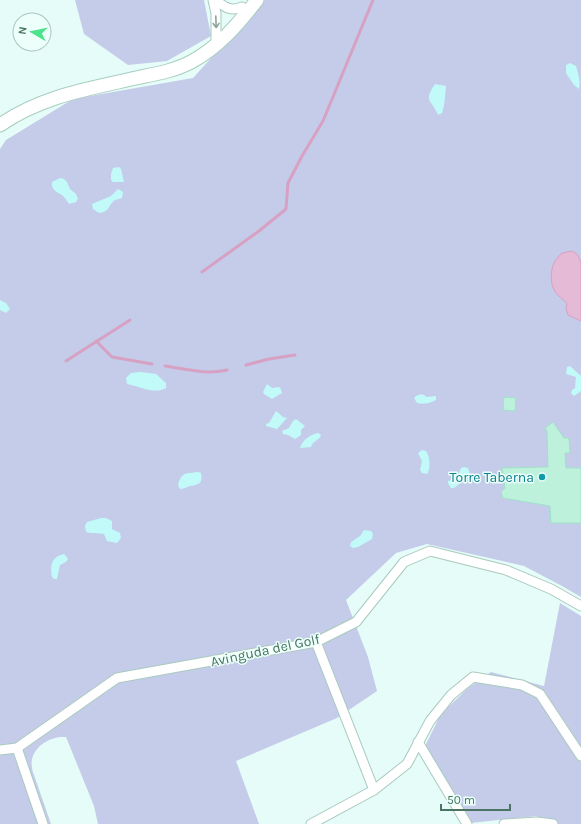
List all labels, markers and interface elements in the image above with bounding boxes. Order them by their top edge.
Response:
north arrow [12,12,52,52]
one-way arrow [213,15,220,28]
text: N [16,26,30,35]
place label: Torre Taberna [450,469,534,486]
marker: Torre Taberna [537,472,547,482]
street label: Avinguda del Golf [209,631,321,670]
scale bar [441,786,510,812]
text: 50 m [447,793,475,807]

